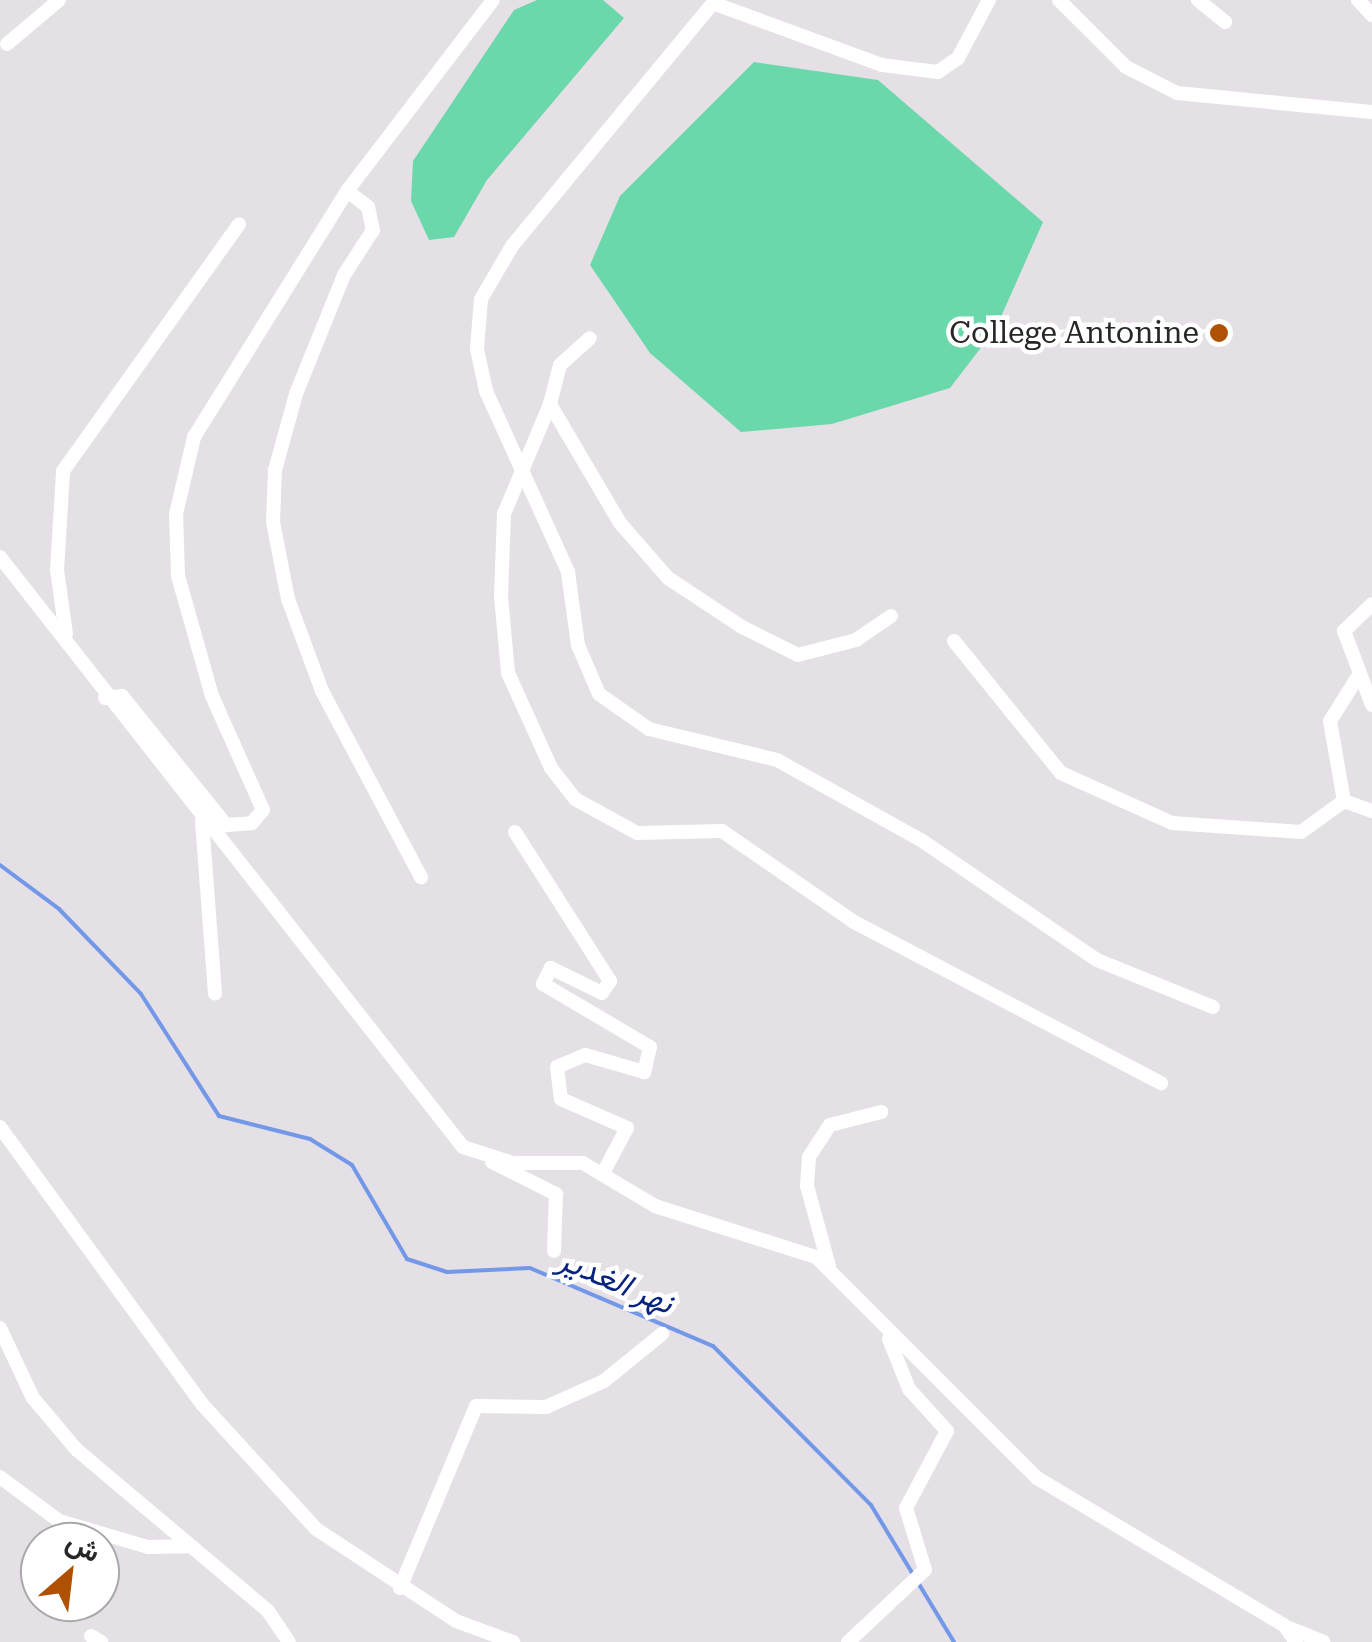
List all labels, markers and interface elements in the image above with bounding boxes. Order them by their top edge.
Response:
place label: College Antonine [949,315,1199,351]
marker: College Antonine [1208,322,1230,344]
water label: نهر الغدير [553,1240,679,1322]
north arrow [20,1522,120,1622]
text: ش [61,1524,106,1569]

